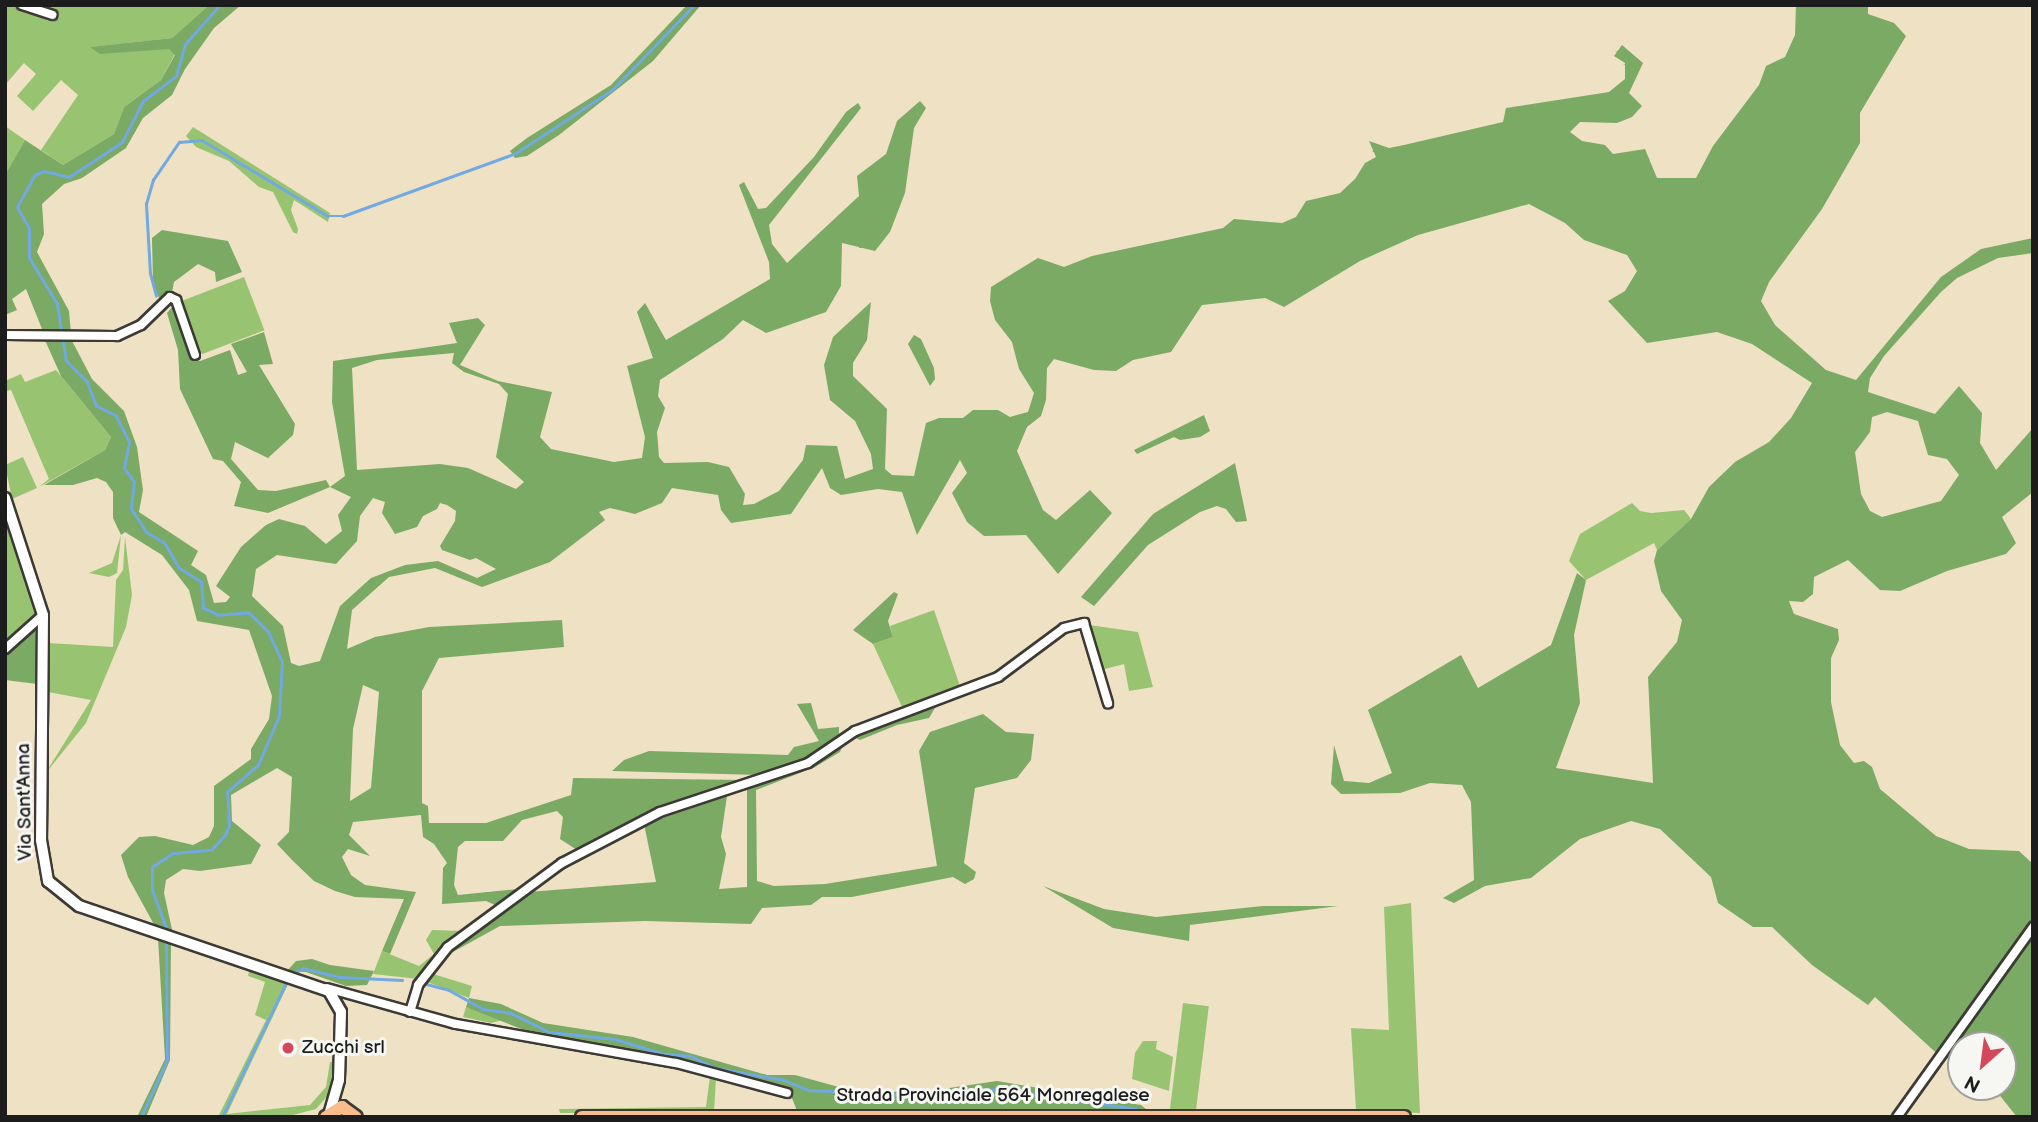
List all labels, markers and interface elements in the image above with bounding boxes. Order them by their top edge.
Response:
street label: Via Sant'Anna [13,743,37,861]
north arrow [1947,1031,2017,1101]
place label: Zucchi srl [302,1037,385,1059]
marker: Zucchi srl [280,1040,296,1056]
text: N [1961,1070,1985,1097]
street label: Strada Provinciale 564 Monregalese [836,1085,1150,1107]

